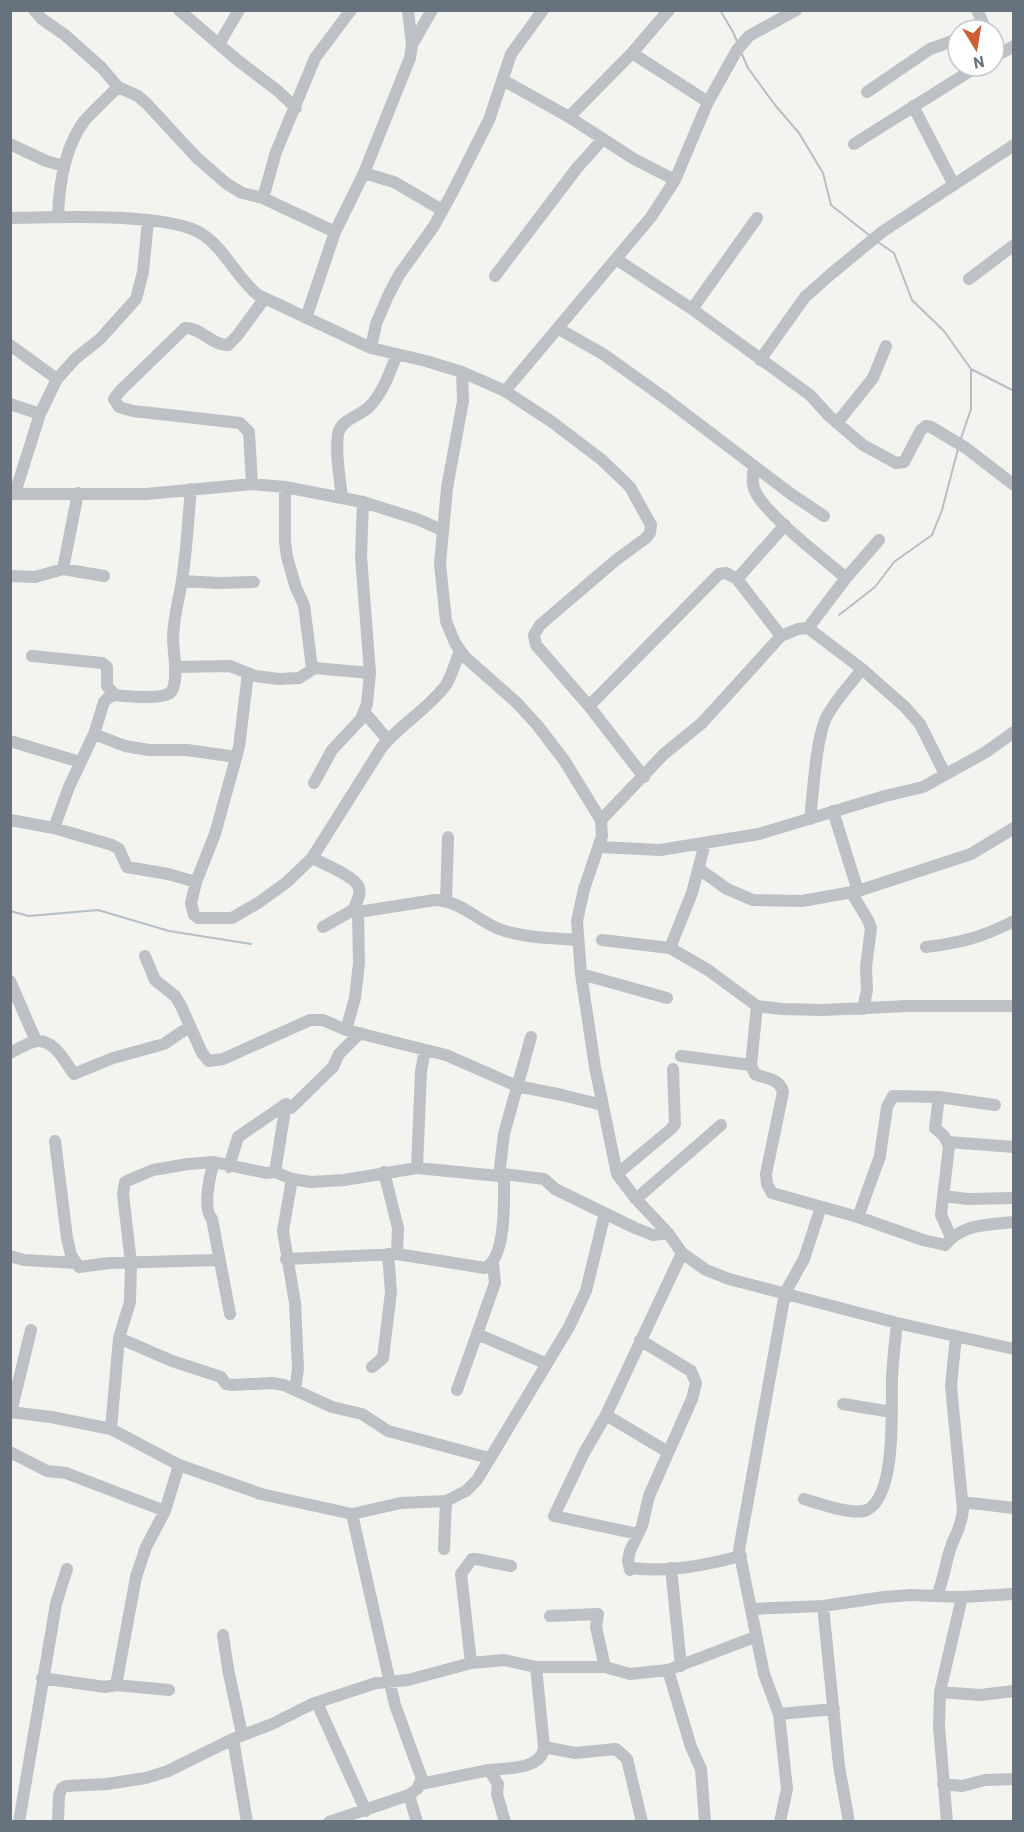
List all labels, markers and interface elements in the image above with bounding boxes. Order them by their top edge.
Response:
north arrow [946,18,1006,78]
text: N [972,53,986,74]

